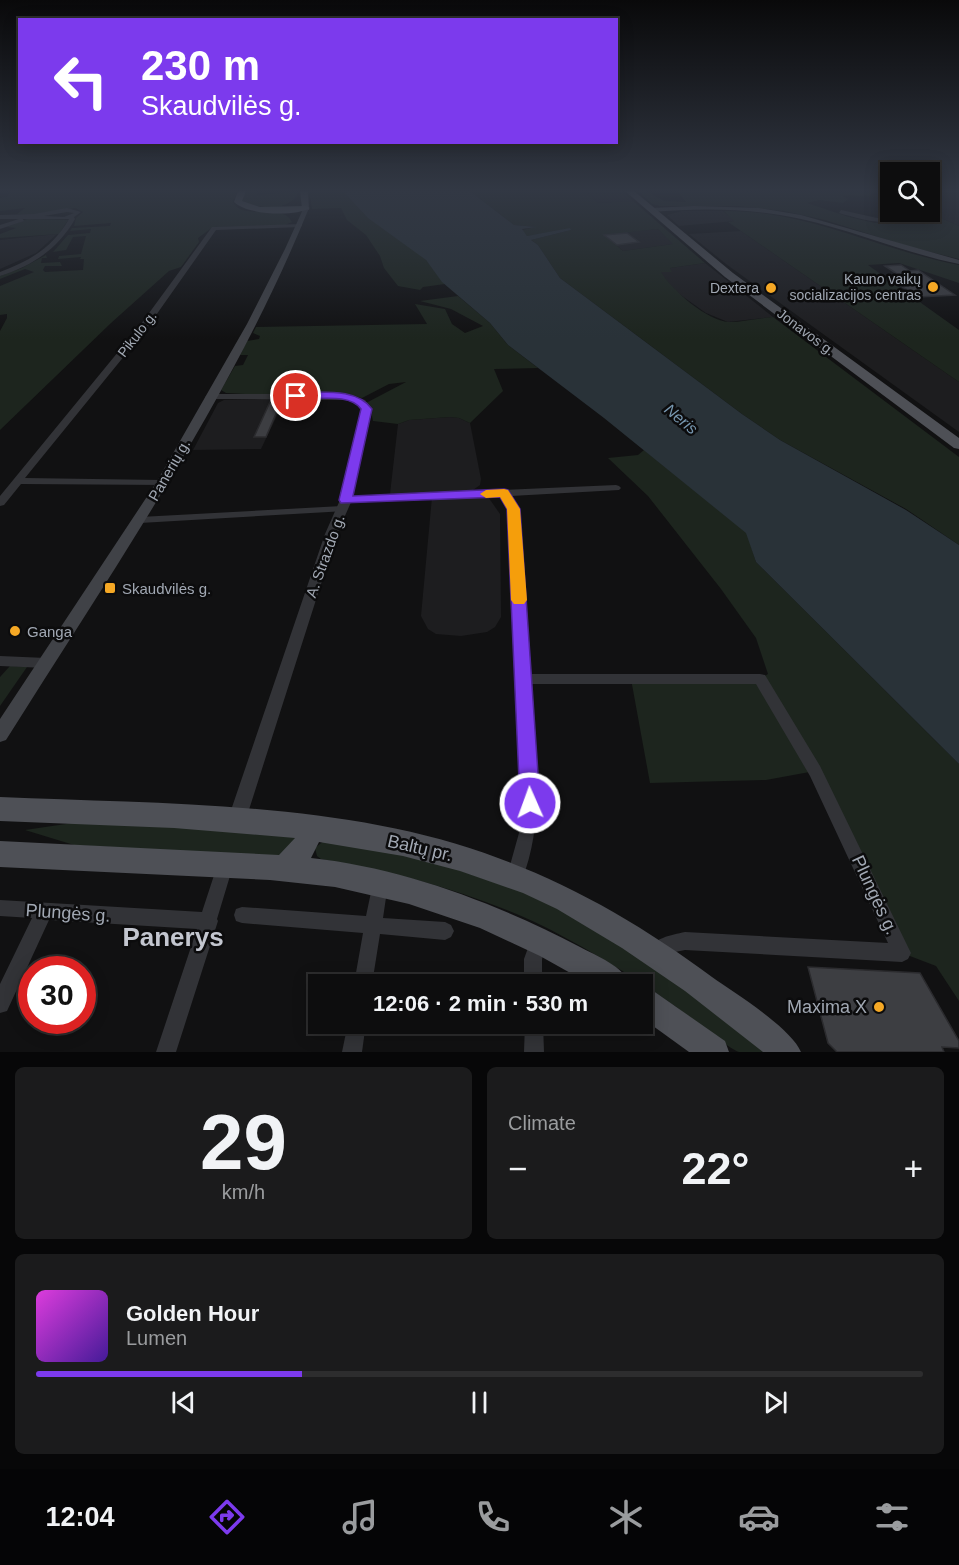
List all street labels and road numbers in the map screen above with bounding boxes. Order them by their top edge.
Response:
street label: Jonavos g. [774,305,838,359]
street label: Pikulo g. [114,308,160,360]
street label: Panerių g. [145,436,193,504]
street label: A. Strazdo g. [302,512,348,600]
street label: Baltų pr. [386,831,454,865]
street label: Plungės g. [848,852,902,938]
street label: Plungės g. [25,900,111,926]

